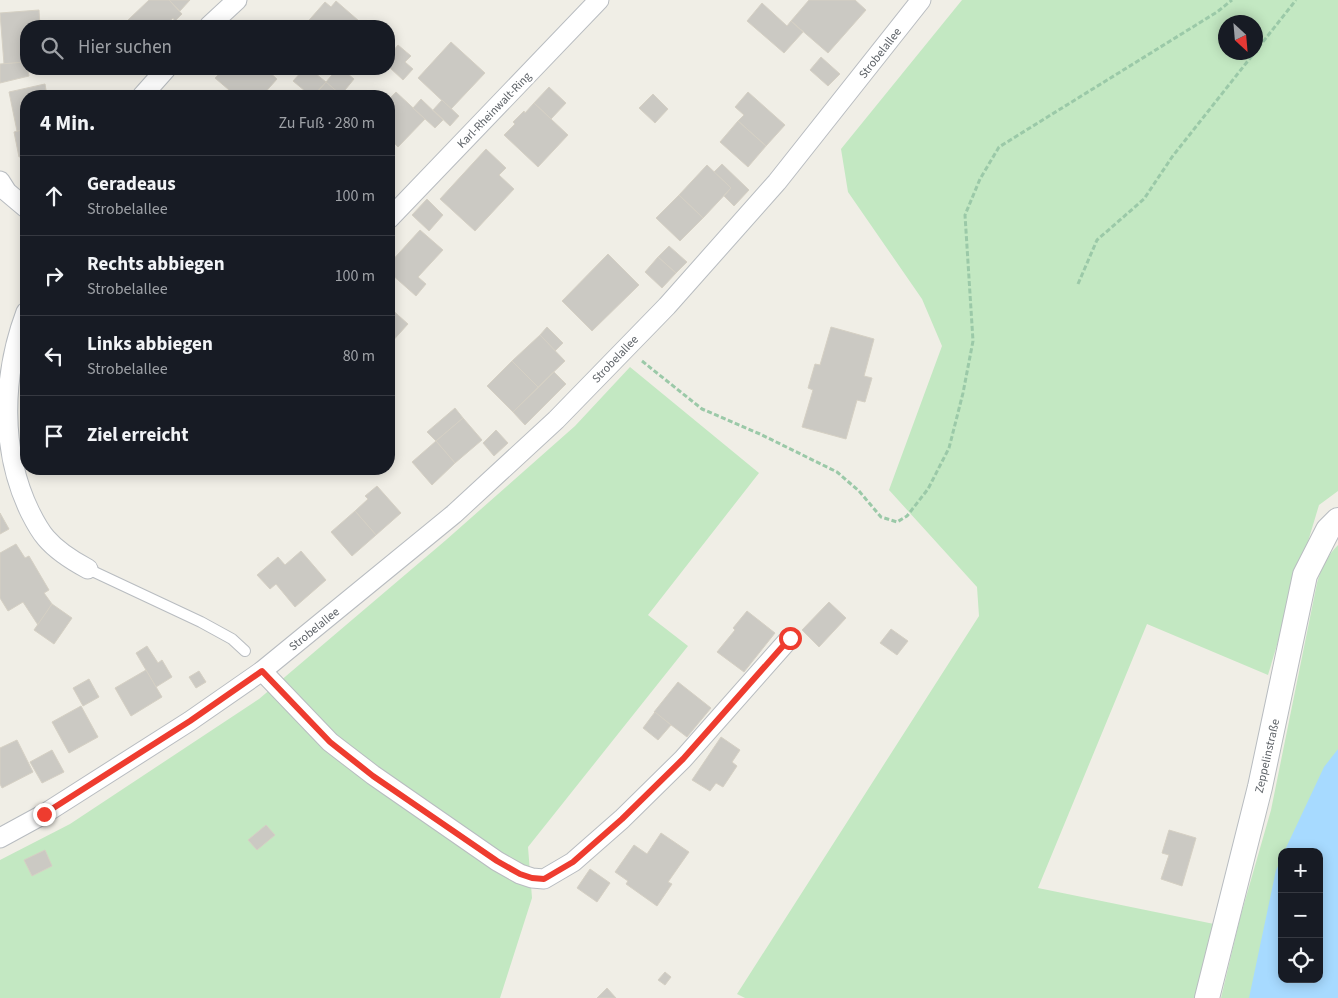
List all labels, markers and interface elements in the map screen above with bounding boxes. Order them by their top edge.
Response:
north arrow [1218,15,1263,60]
search box [20,20,395,75]
street label: Strobelallee [855,24,906,82]
icon: search [38,34,66,62]
text: Hier suchen [78,34,172,61]
street label: Karl-Rheinwalt-Ring [453,68,535,152]
text: 4 Min. [40,108,95,138]
text: Zu Fuß · 280 m [279,112,375,134]
text: Geradeaus [87,171,176,198]
icon: ahead [40,182,68,210]
text: 100 m [335,185,375,207]
text: Strobelallee [87,198,168,220]
text: Rechts abbiegen [87,251,225,278]
icon: right [40,262,68,290]
text: 100 m [335,265,375,287]
text: Strobelallee [87,278,168,300]
text: Links abbiegen [87,331,213,358]
street label: Strobelallee [588,332,643,387]
icon: left [40,342,68,370]
text: 80 m [343,345,375,367]
text: Strobelallee [87,358,168,380]
icon: arrive [40,422,68,450]
text: Ziel erreicht [87,422,188,449]
street label: Strobelallee [285,604,343,655]
route start [779,627,802,650]
street label: Zeppelinstraße [1251,717,1284,795]
route end [33,803,56,826]
map controls [1278,848,1323,983]
button: + [1278,848,1323,893]
button: − [1278,893,1323,938]
button: locate [1278,938,1323,983]

